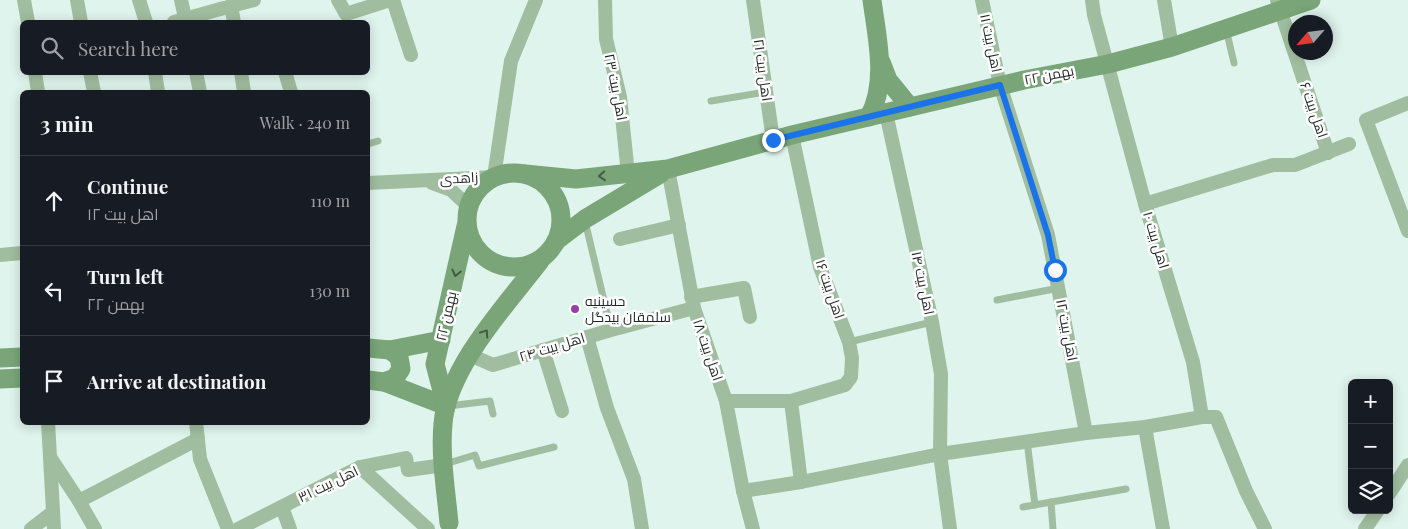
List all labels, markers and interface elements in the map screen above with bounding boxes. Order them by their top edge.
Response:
street label: اهل بیت ۱۱ [976,12,1007,74]
north arrow [1288,15,1333,60]
search box [20,20,370,75]
icon: search [38,34,66,62]
text: Search here [78,35,178,61]
street label: اهل بیت ۲۱ [750,38,777,102]
street label: اهل بیت ۲۳ [601,52,632,122]
street label: ۲۲ بهمن [1022,60,1075,89]
street label: اهل بیت ۶ [1296,79,1333,140]
text: 3 min [40,109,94,137]
text: Walk · 240 m [260,112,350,133]
route end [762,129,785,152]
street label: زاهدی [439,167,479,188]
one-way arrow [597,170,605,181]
text: Continue [87,173,168,199]
icon: ahead [40,187,68,215]
text: 110 m [310,190,350,211]
text: اهل بیت ۱۲ [87,203,159,224]
street label: اهل بیت ۱۰ [1139,209,1174,271]
street label: اهل بیت ۱۴ [907,249,939,316]
street label: اهل بیت ۱۶ [811,256,850,321]
route start [1044,259,1067,282]
text: Turn left [87,263,164,289]
one-way arrow [451,269,462,278]
icon: left [40,277,68,305]
text: 130 m [309,280,350,301]
street label: ۲۲ بهمن [431,289,460,343]
place label: حسینیه سلمقان بیدگل [585,291,671,326]
text: ۲۲ بهمن [87,293,145,314]
street label: اهل بیت ۱۲ [1052,297,1083,362]
marker: حسینیه سلمقان بیدگل [569,303,581,315]
street label: اهل بیت ۱۸ [689,316,728,383]
street label: اهل بیت ۲۴ [517,328,587,365]
one-way arrow [479,329,488,339]
icon: arrive [40,367,68,395]
text: Arrive at destination [87,368,267,394]
map controls [1348,379,1393,514]
button: + [1348,379,1393,424]
button: − [1348,424,1393,469]
street label: اهل بیت ۳۱ [295,461,361,506]
button: layers [1348,469,1393,514]

